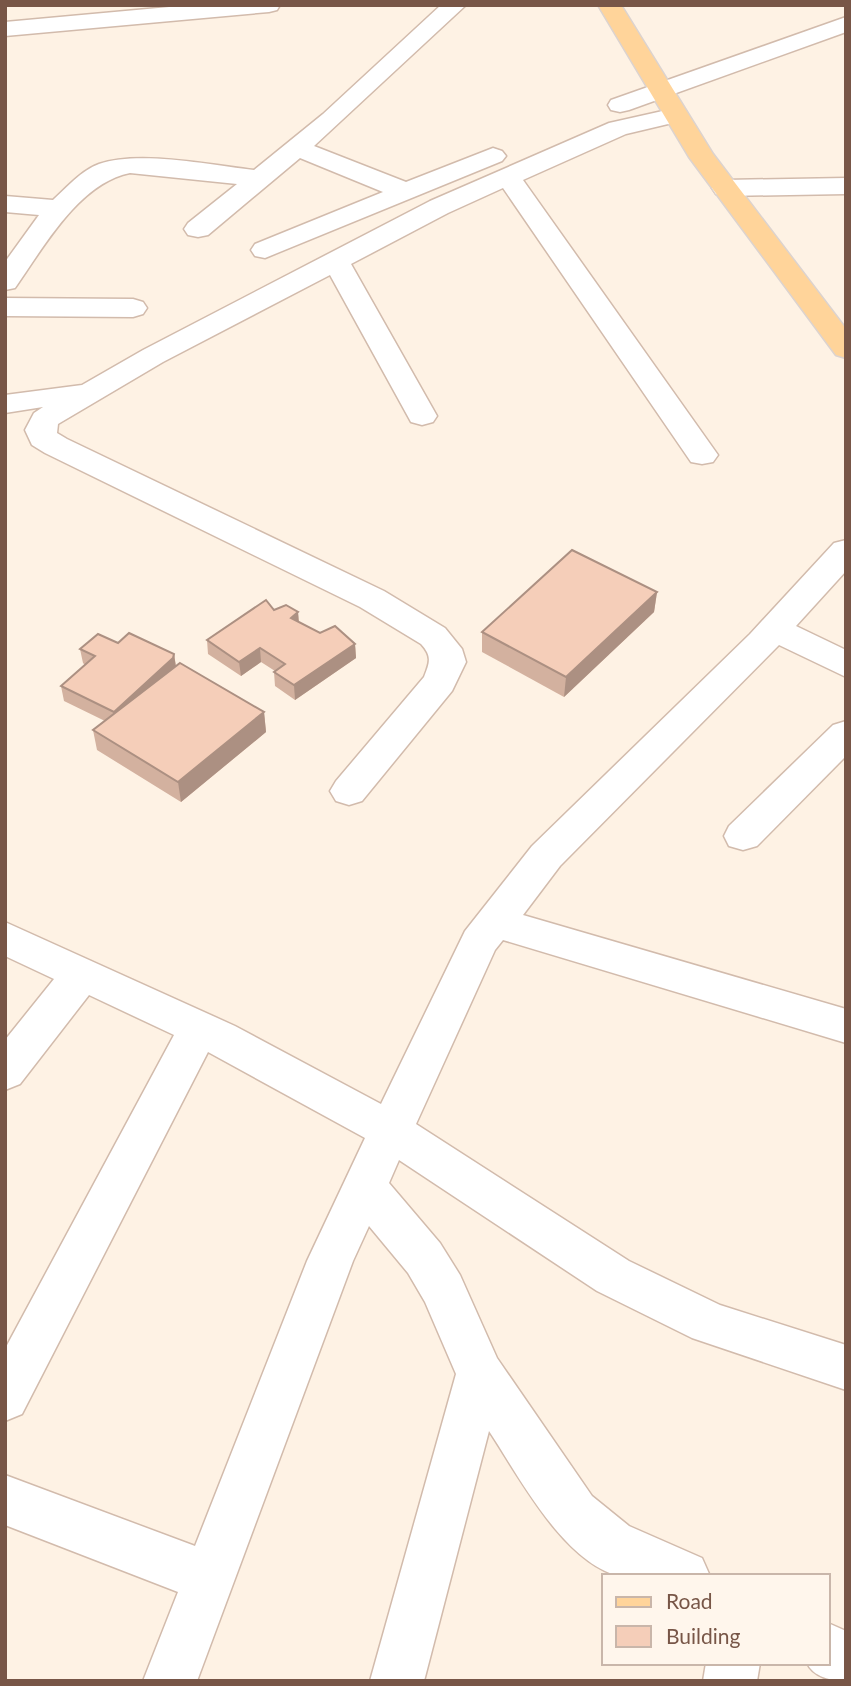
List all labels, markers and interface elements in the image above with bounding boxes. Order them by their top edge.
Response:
legend [602,1574,830,1665]
text: Road [666,1588,713,1613]
text: Building [666,1623,741,1648]

